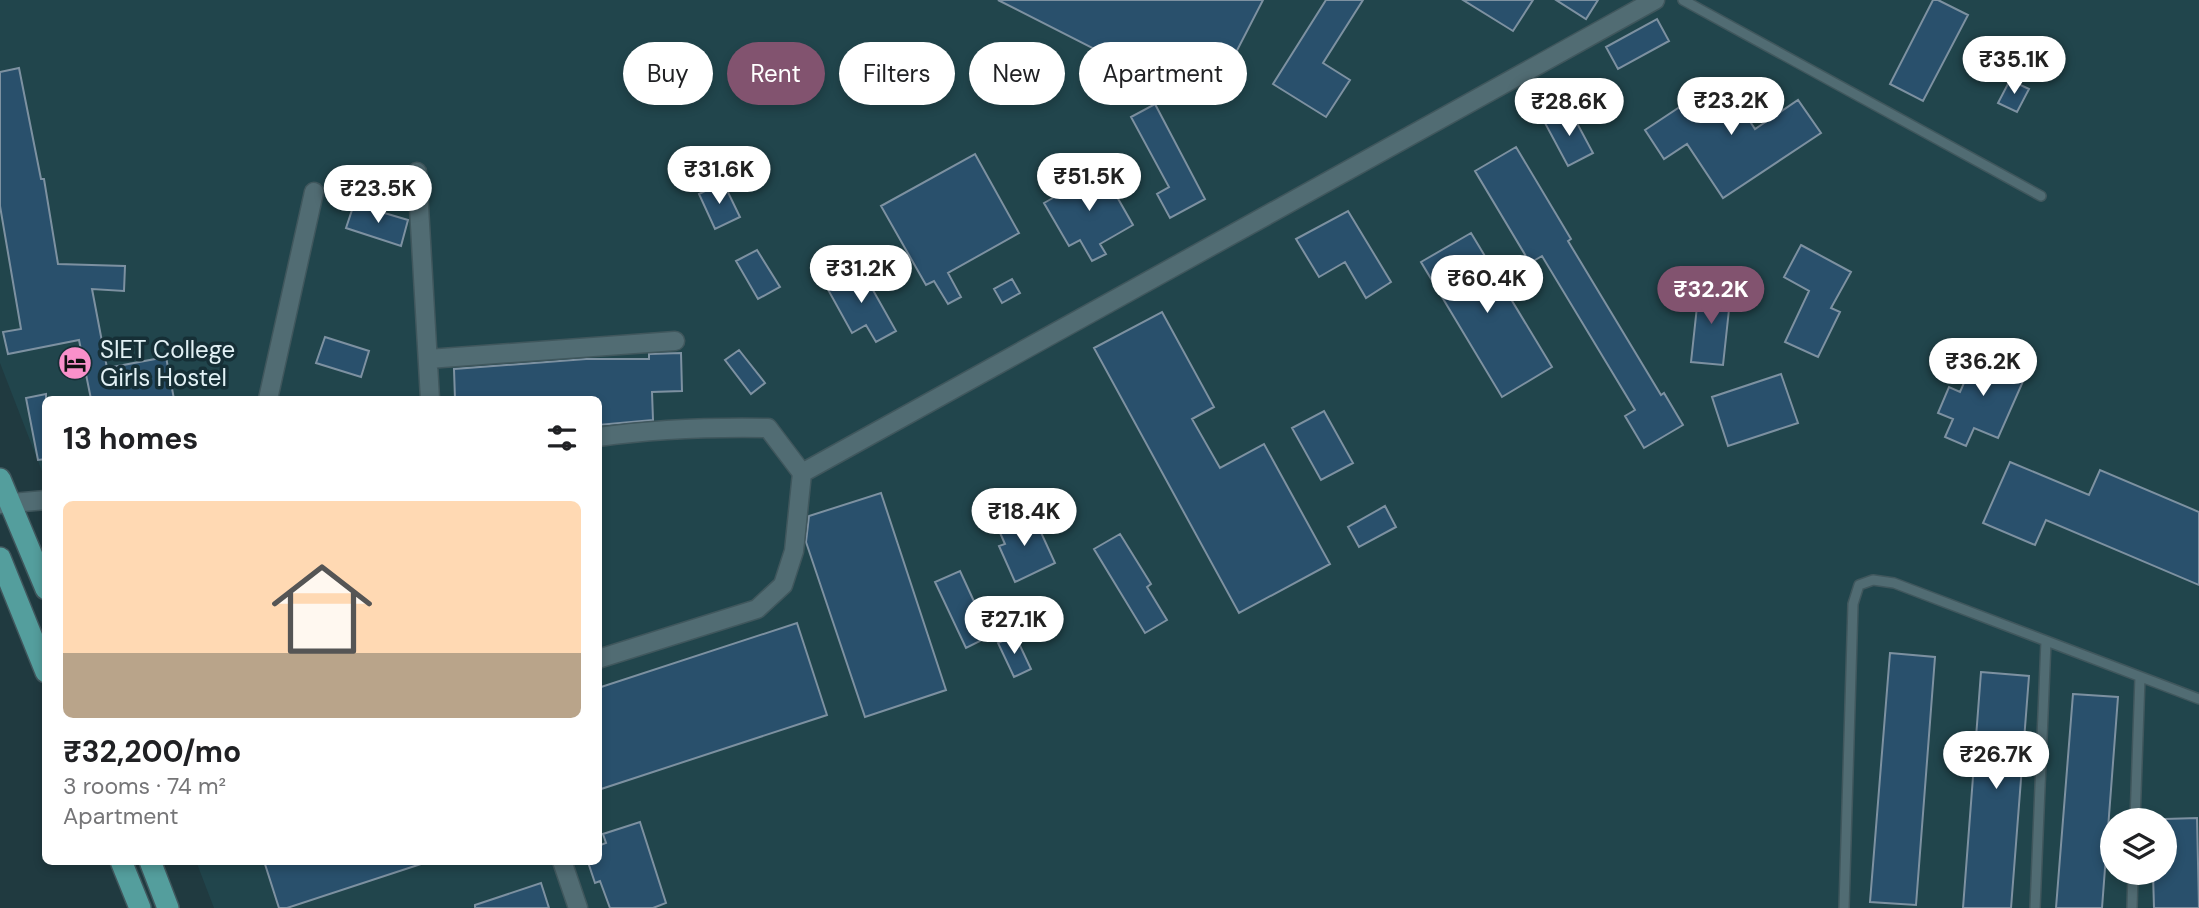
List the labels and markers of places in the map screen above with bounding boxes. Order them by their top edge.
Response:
pin: ₹35.1K [1957,36,2071,96]
pin: ₹28.6K [1512,78,1626,138]
pin: ₹23.2K [1674,78,1788,137]
pin: ₹31.6K [662,146,776,206]
pin: ₹51.5K [1032,154,1146,213]
pin: ₹23.5K [321,166,435,225]
pin: ₹31.2K [804,246,918,305]
pin: ₹60.4K [1430,256,1544,315]
pin: ₹32.2K [1654,266,1768,326]
place label: SIET College Girls Hostel [100,334,235,393]
pin: ₹36.2K [1926,338,2040,398]
hotel icon: SIET College Girls Hostel [56,344,94,382]
pin: ₹18.4K [967,489,1081,548]
pin: ₹27.1K [957,596,1071,656]
pin: ₹26.7K [1939,732,2053,791]

